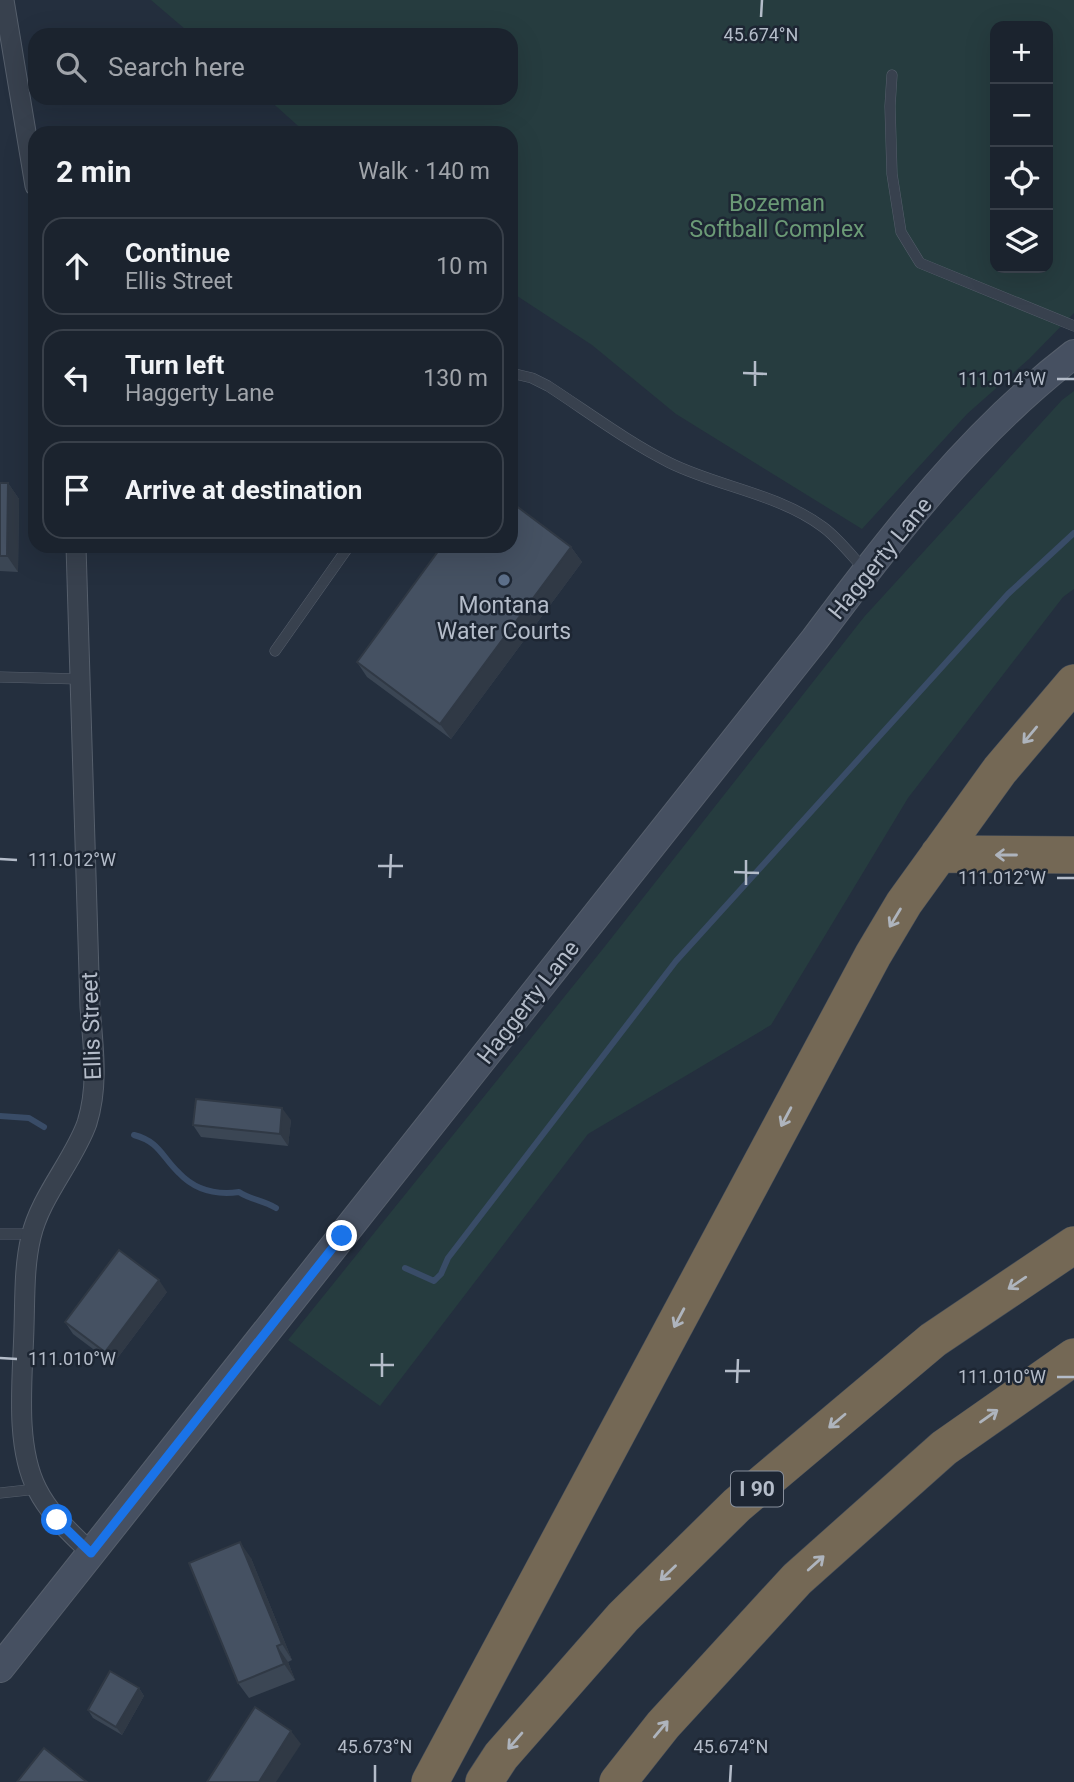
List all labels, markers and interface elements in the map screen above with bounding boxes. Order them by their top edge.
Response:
map controls [990,21,1053,273]
button: + [990,21,1053,84]
text: 45.674°N [724,24,798,45]
search box [28,28,518,105]
icon: search [52,48,90,86]
text: Search here [108,52,245,82]
button: − [990,84,1053,147]
button: locate [990,147,1053,210]
text: 2 min [56,154,131,189]
text: Walk · 140 m [358,158,490,185]
park label: Bozeman Softball Complex [690,190,864,243]
button: layers [990,210,1053,273]
text: Continue [125,238,230,268]
icon: ahead [58,247,96,285]
text: 10 m [436,253,488,280]
text: Ellis Street [125,268,233,295]
text: Turn left [125,350,224,380]
icon: left [58,359,96,397]
text: 130 m [423,365,488,392]
text: 111.014°W [958,368,1046,389]
text: Haggerty Lane [125,380,274,407]
icon: arrive [58,471,96,509]
text: Arrive at destination [125,475,362,505]
street label: Haggerty Lane [823,492,938,625]
marker: Montana Water Courts [496,572,512,588]
place label: Montana Water Courts [437,592,571,645]
one-way arrow [1022,725,1038,743]
one-way arrow [995,848,1018,861]
text: 111.012°W [28,849,116,870]
text: 111.012°W [958,867,1046,888]
one-way arrow [888,907,902,927]
street label: Haggerty Lane [472,935,585,1069]
street label: Ellis Street [76,971,107,1080]
one-way arrow [779,1107,793,1127]
route end [326,1220,357,1251]
one-way arrow [1008,1276,1028,1290]
one-way arrow [671,1307,685,1328]
text: 111.010°W [28,1348,116,1369]
text: 111.010°W [958,1366,1046,1387]
one-way arrow [979,1409,998,1423]
one-way arrow [829,1413,847,1429]
road number: I 90 [731,1472,783,1506]
route start [41,1504,72,1535]
one-way arrow [807,1554,824,1571]
one-way arrow [660,1565,677,1582]
one-way arrow [653,1720,668,1738]
one-way arrow [507,1732,523,1750]
text: 45.673°N [338,1736,412,1757]
text: 45.674°N [694,1736,768,1757]

